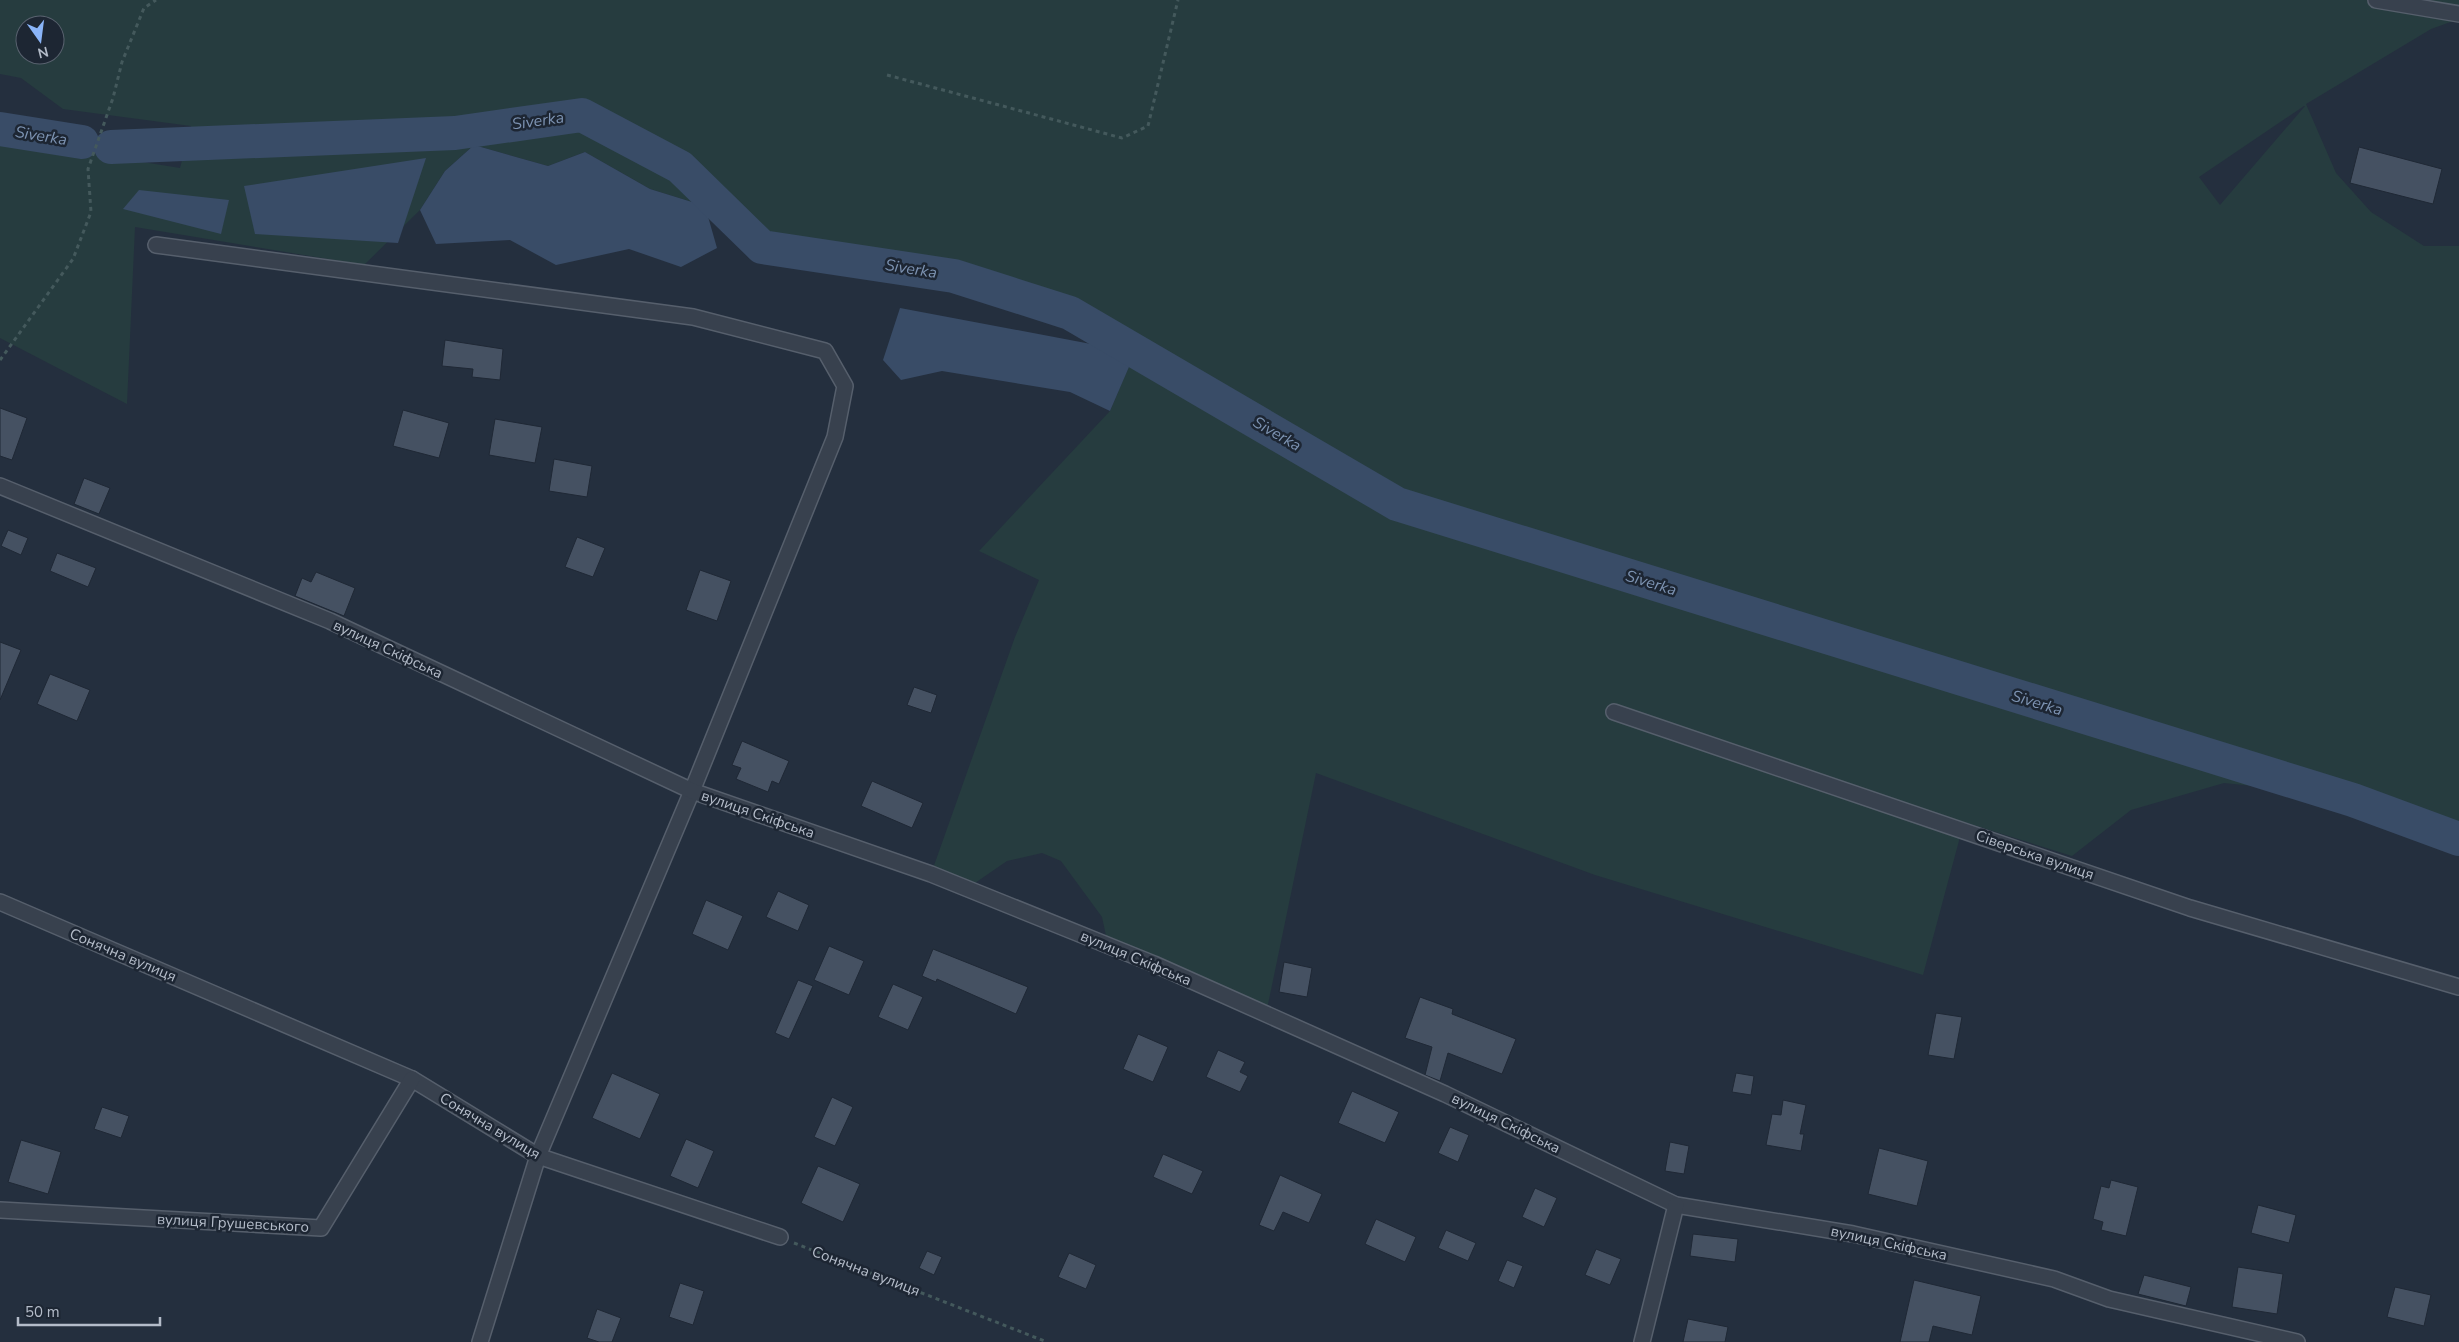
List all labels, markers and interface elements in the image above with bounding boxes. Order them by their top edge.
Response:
north arrow [15,15,65,65]
text: N [36,42,50,63]
water label: Siverka [511,106,565,136]
water label: Siverka [13,121,69,151]
water label: Siverka [883,254,939,284]
water label: Siverka [1249,411,1305,457]
water label: Siverka [1623,565,1679,601]
street label: вулиця Скіфська [330,615,446,683]
water label: Siverka [2009,685,2065,721]
street label: вулиця Скіфська [699,785,817,843]
street label: Сіверська вулиця [1973,825,2097,885]
street label: Сонячна вулиця [66,923,180,987]
street label: вулиця Скіфська [1078,926,1194,990]
street label: Сонячна вулиця [436,1088,544,1164]
street label: вулиця Скіфська [1448,1088,1564,1158]
street label: вулиця Грушевського [156,1209,310,1237]
street label: вулиця Скіфська [1829,1221,1949,1265]
street label: Сонячна вулиця [809,1241,923,1301]
scale bar [18,1294,160,1326]
text: 50 m [25,1302,60,1322]

